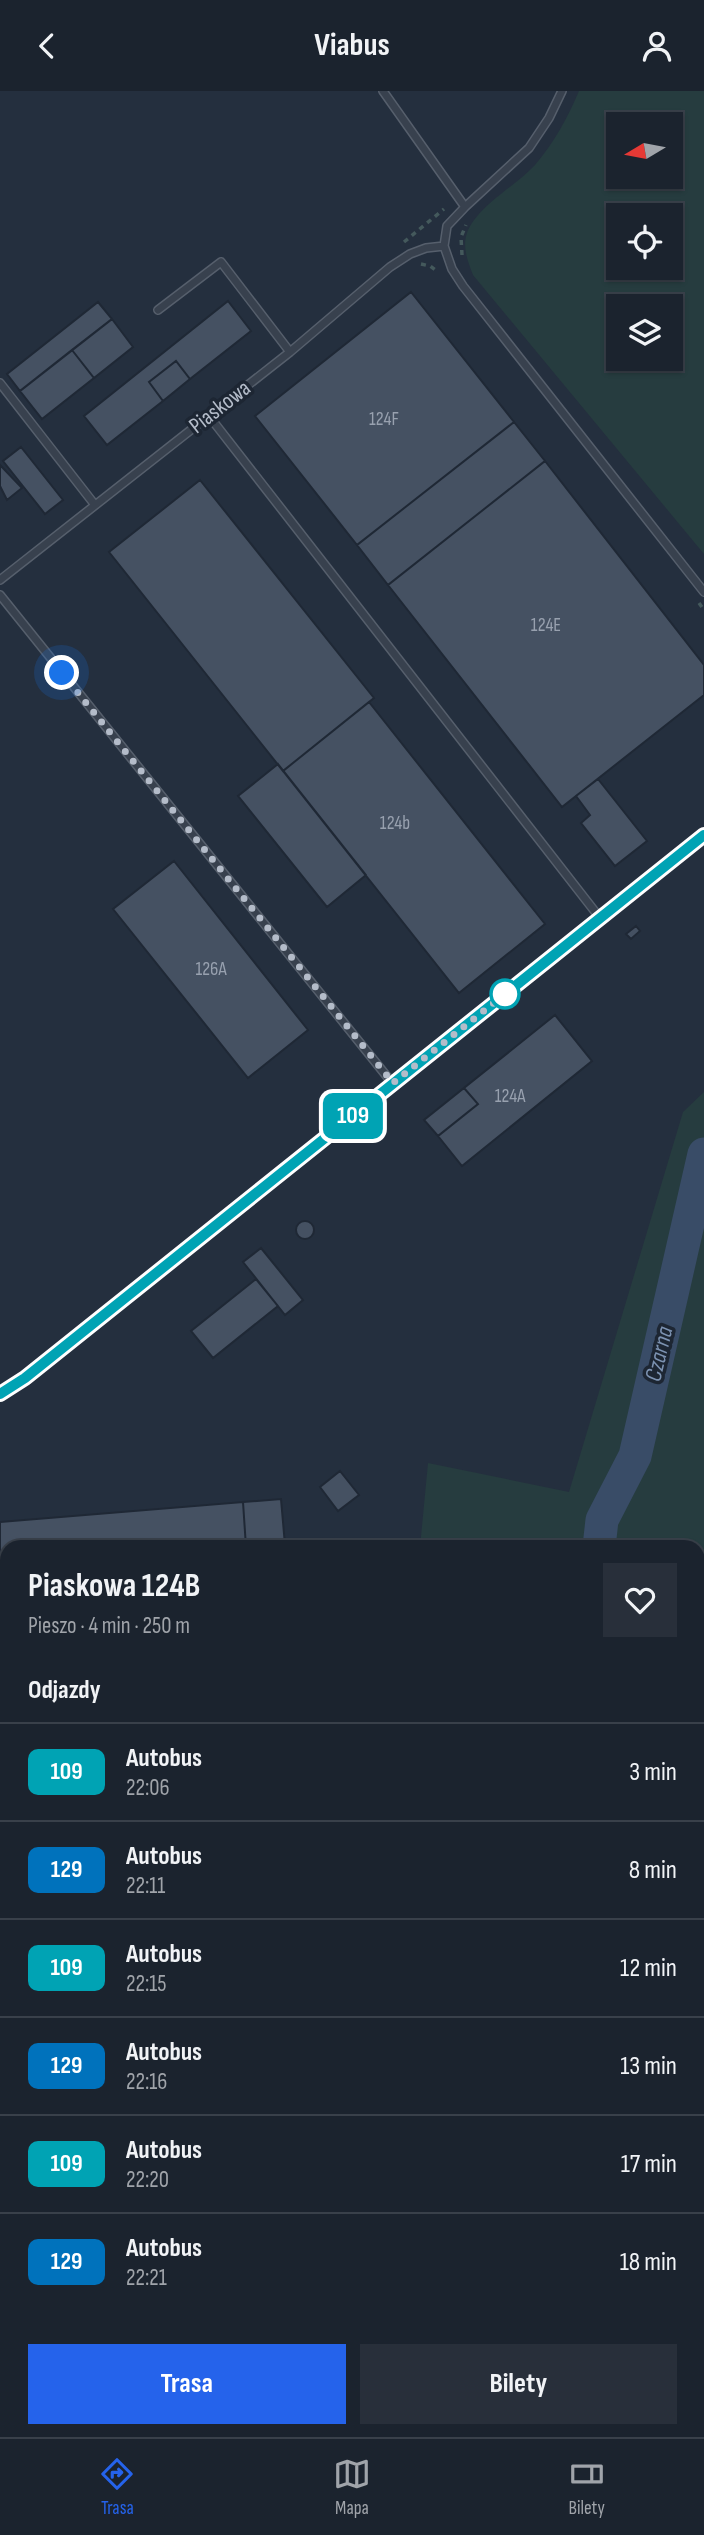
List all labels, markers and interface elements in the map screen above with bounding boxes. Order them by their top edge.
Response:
text: Viabus [314,26,390,65]
icon: back [28,27,66,65]
icon: person [638,27,676,65]
north arrow [606,112,682,189]
map controls [606,112,683,371]
button: locate [606,203,683,280]
button: layers [606,294,683,371]
street label: Piaskowa [184,374,256,440]
house number: 124F [369,408,399,431]
house number: 124E [531,614,561,637]
your location [44,655,79,690]
house number: 124b [380,812,410,835]
house number: 126A [195,958,227,981]
unlabelled marker [490,979,520,1009]
house number: 124A [495,1085,526,1108]
line badge: 109 [313,1093,393,1139]
text: 109 [337,1101,369,1130]
water label: Czarna [639,1323,679,1384]
button: heart [603,1563,677,1637]
text: Piaskowa 124B [28,1566,200,1606]
text: Pieszo · 4 min · 250 m [28,1612,190,1640]
text: Odjazdy [28,1675,100,1706]
text: Autobus [126,1743,202,1774]
text: 109 [50,1757,83,1786]
text: 3 min [629,1757,677,1788]
text: 22:06 [126,1774,170,1802]
text: Autobus [126,1841,202,1872]
text: 129 [51,1855,82,1884]
text: 8 min [629,1855,677,1886]
text: 22:11 [126,1872,165,1900]
text: Autobus [126,1939,202,1970]
text: 109 [50,1953,83,1982]
text: 12 min [620,1953,677,1984]
text: 22:15 [126,1970,167,1998]
text: Autobus [126,2037,202,2068]
text: 129 [51,2051,82,2080]
text: 13 min [620,2051,677,2082]
text: 22:16 [126,2068,167,2096]
text: Autobus [126,2135,202,2166]
text: 109 [50,2149,83,2178]
text: 17 min [621,2149,677,2180]
text: 22:20 [126,2166,169,2194]
text: Autobus [126,2233,202,2264]
text: 129 [51,2247,82,2276]
text: 18 min [620,2247,677,2278]
text: 22:21 [126,2264,167,2292]
button: Trasa [28,2344,346,2424]
button: Bilety [360,2344,677,2424]
tab: Trasa [98,2455,136,2520]
tab: Mapa [333,2455,371,2520]
tab: Bilety [568,2455,606,2520]

